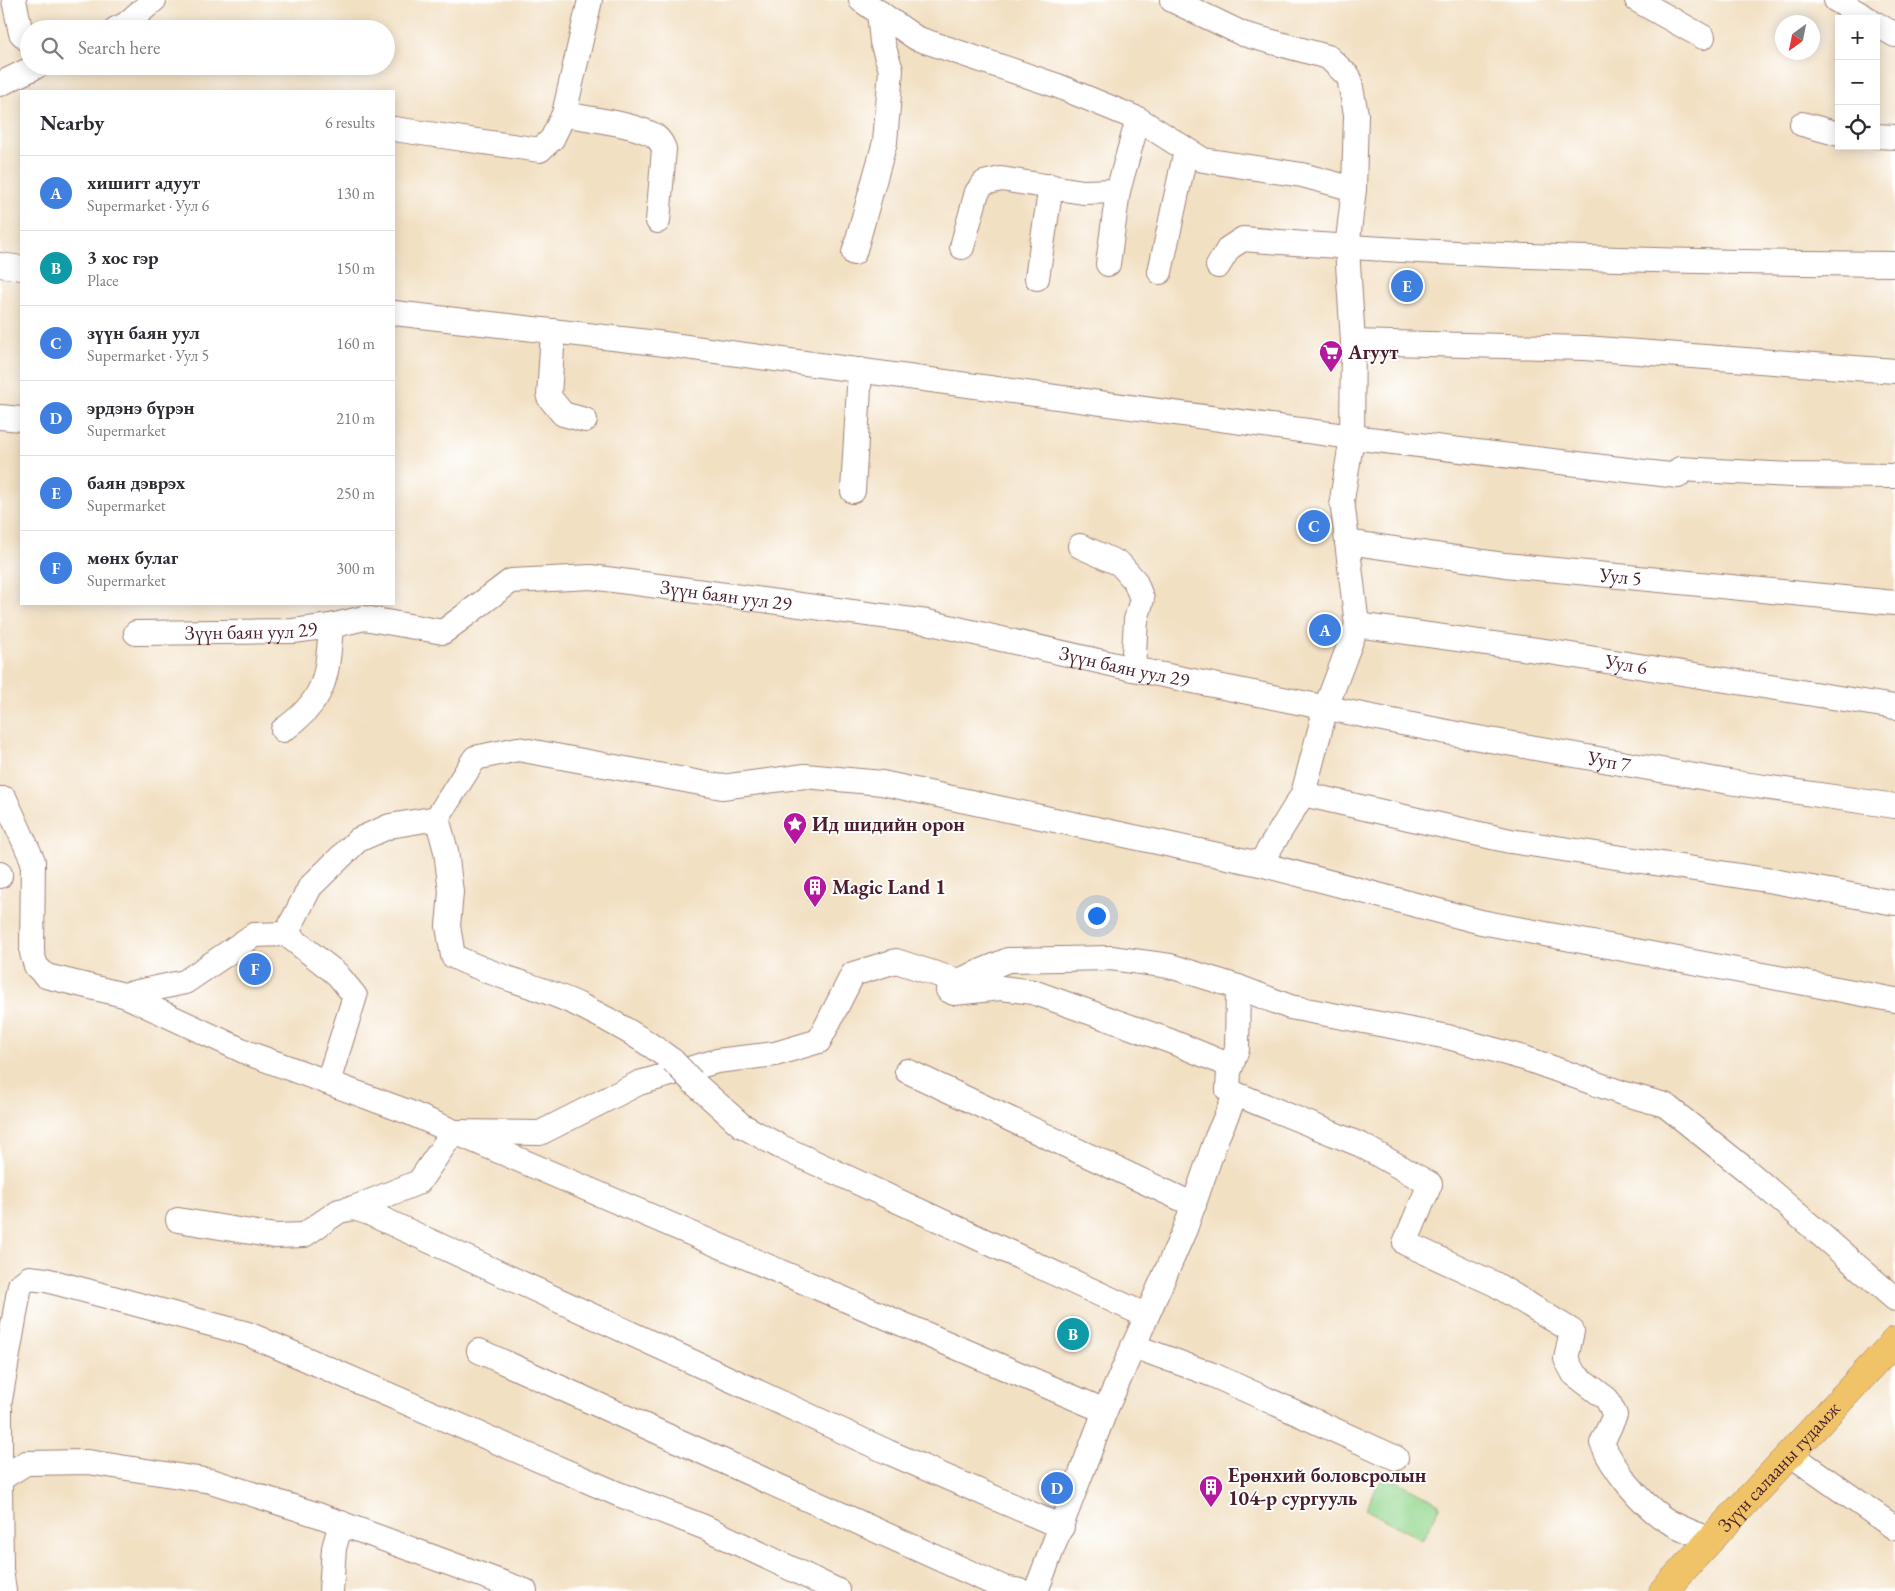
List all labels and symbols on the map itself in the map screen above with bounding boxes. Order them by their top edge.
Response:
north arrow [1775,15,1820,60]
pin: E [1391,267,1423,305]
supermarket icon: Агуут [1318,339,1344,373]
place label: Агуут [1347,339,1399,365]
pin: C [1298,507,1330,545]
street label: Уул 5 [1598,561,1643,591]
street label: Зүүн баян уул 29 [659,573,794,617]
pin: A [1309,611,1341,649]
street label: Зүүн баян уул 29 [185,615,319,645]
street label: Зүүн баян уул 29 [1057,640,1192,693]
street label: Уул 6 [1602,648,1649,680]
street label: Ууп 7 [1585,744,1633,778]
place icon: Ид шидийн орон [782,811,808,845]
place label: Ид шидийн орон [812,811,965,837]
building icon: Magic Land 1 [802,874,828,908]
place label: Magic Land 1 [832,874,946,900]
your location [1084,903,1110,929]
pin: F [239,950,271,988]
pin: B [1057,1315,1089,1353]
street label: Зүүн салааны гудамж [1712,1396,1846,1537]
place label: Ерөнхий боловсролын 104-р сургууль [1228,1462,1427,1511]
pin: D [1041,1469,1073,1507]
building icon: Ерөнхий боловсролын 104-р сургууль [1198,1474,1224,1508]

